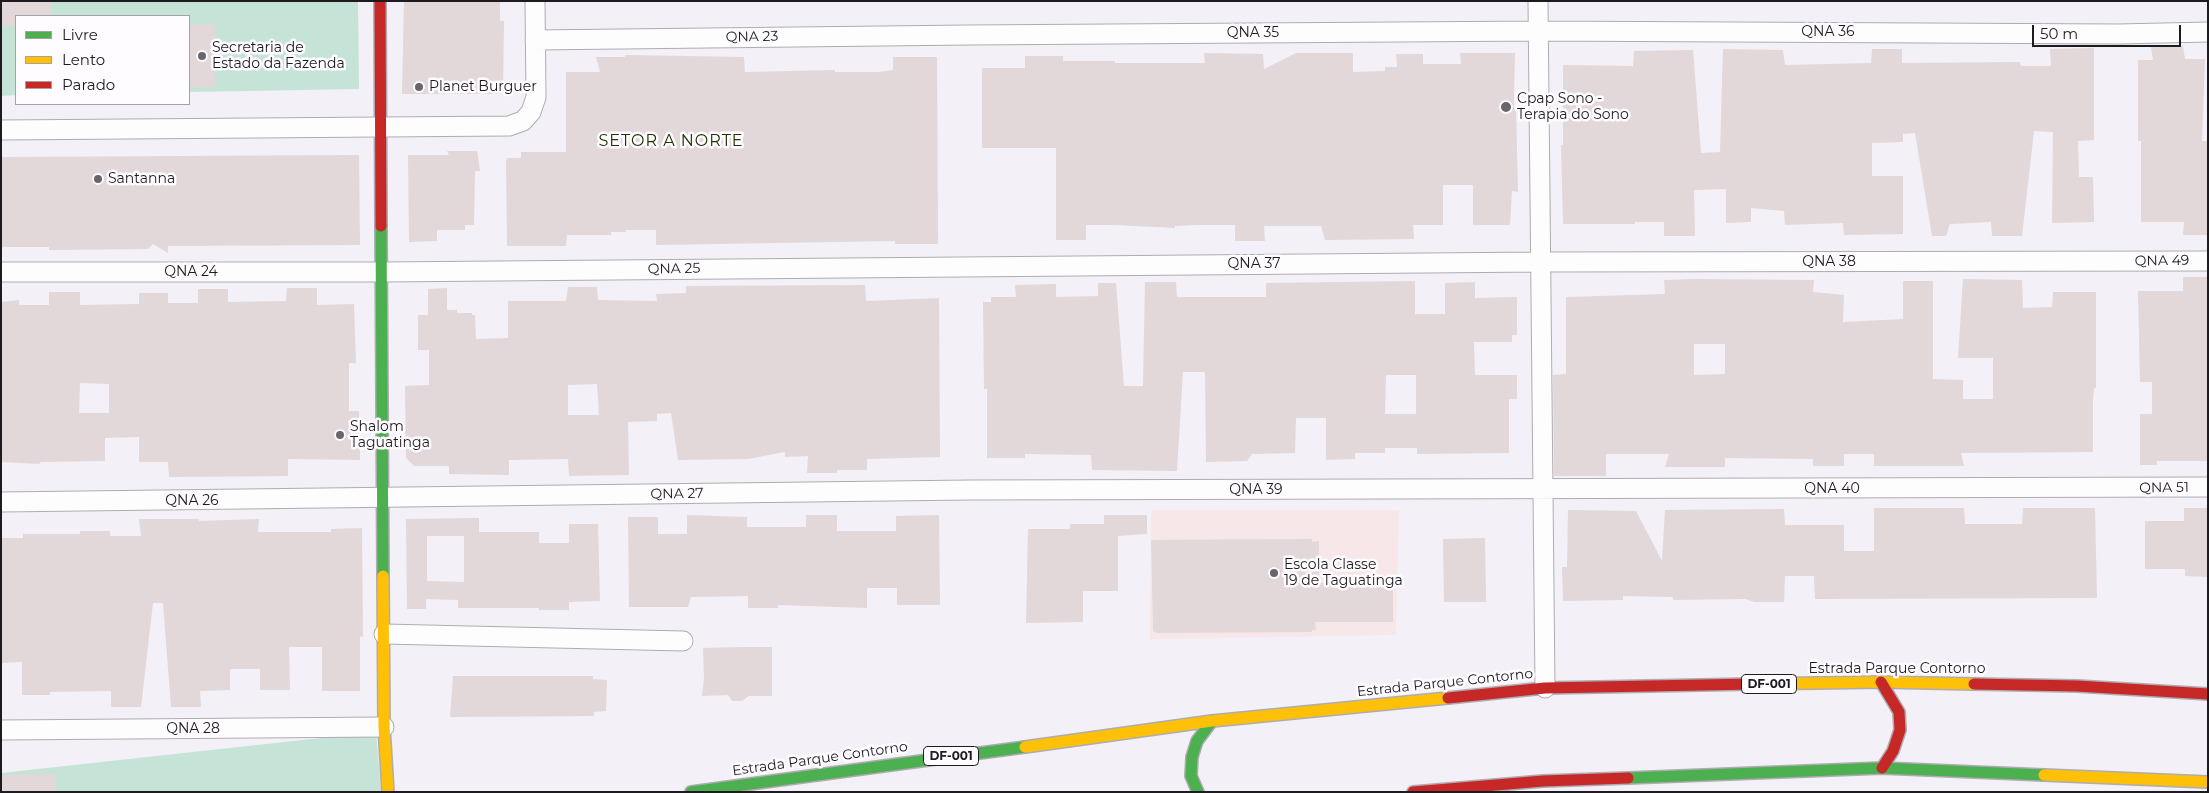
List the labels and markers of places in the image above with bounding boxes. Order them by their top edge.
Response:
place label: Secretaria de Estado da Fazenda [212,40,345,72]
marker: Secretaria de Estado da Fazenda [196,50,208,62]
place label: Planet Burguer [429,79,537,95]
marker: Planet Burguer [413,81,425,93]
place label: Cpap Sono - Terapia do Sono [1517,91,1629,124]
marker: Cpap Sono - Terapia do Sono [1499,100,1513,114]
place label: Santanna [108,171,175,187]
marker: Santanna [92,173,104,185]
place label: Shalom Taguatinga [350,419,430,452]
marker: Shalom Taguatinga [334,429,346,441]
place label: Escola Classe 19 de Taguatinga [1284,557,1403,590]
marker: Escola Classe 19 de Taguatinga [1268,567,1280,579]

